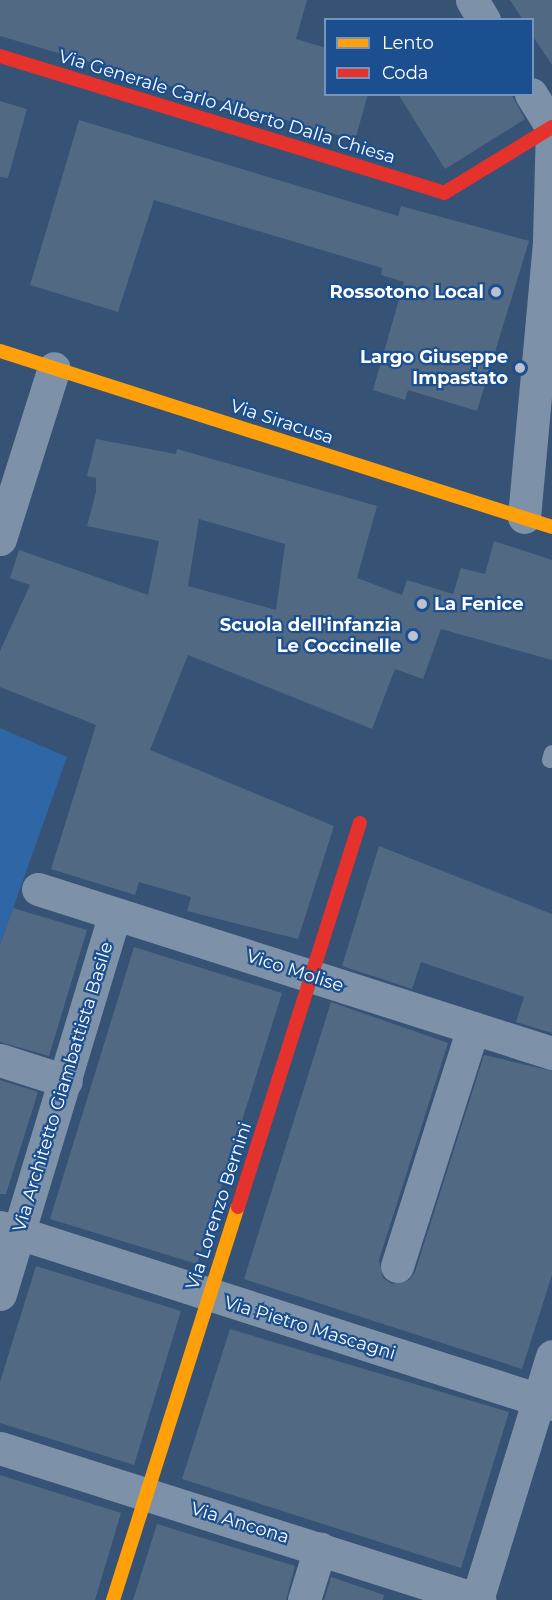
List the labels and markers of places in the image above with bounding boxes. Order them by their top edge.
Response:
place label: Rossotono Local [330,281,484,303]
marker: Rossotono Local [489,285,503,299]
place label: Largo Giuseppe Impastato [360,347,508,389]
marker: Largo Giuseppe Impastato [513,361,527,375]
place label: La Fenice [434,593,523,615]
marker: La Fenice [415,597,429,611]
place label: Scuola dell'infanzia Le Coccinelle [220,615,401,658]
marker: Scuola dell'infanzia Le Coccinelle [406,629,420,643]

